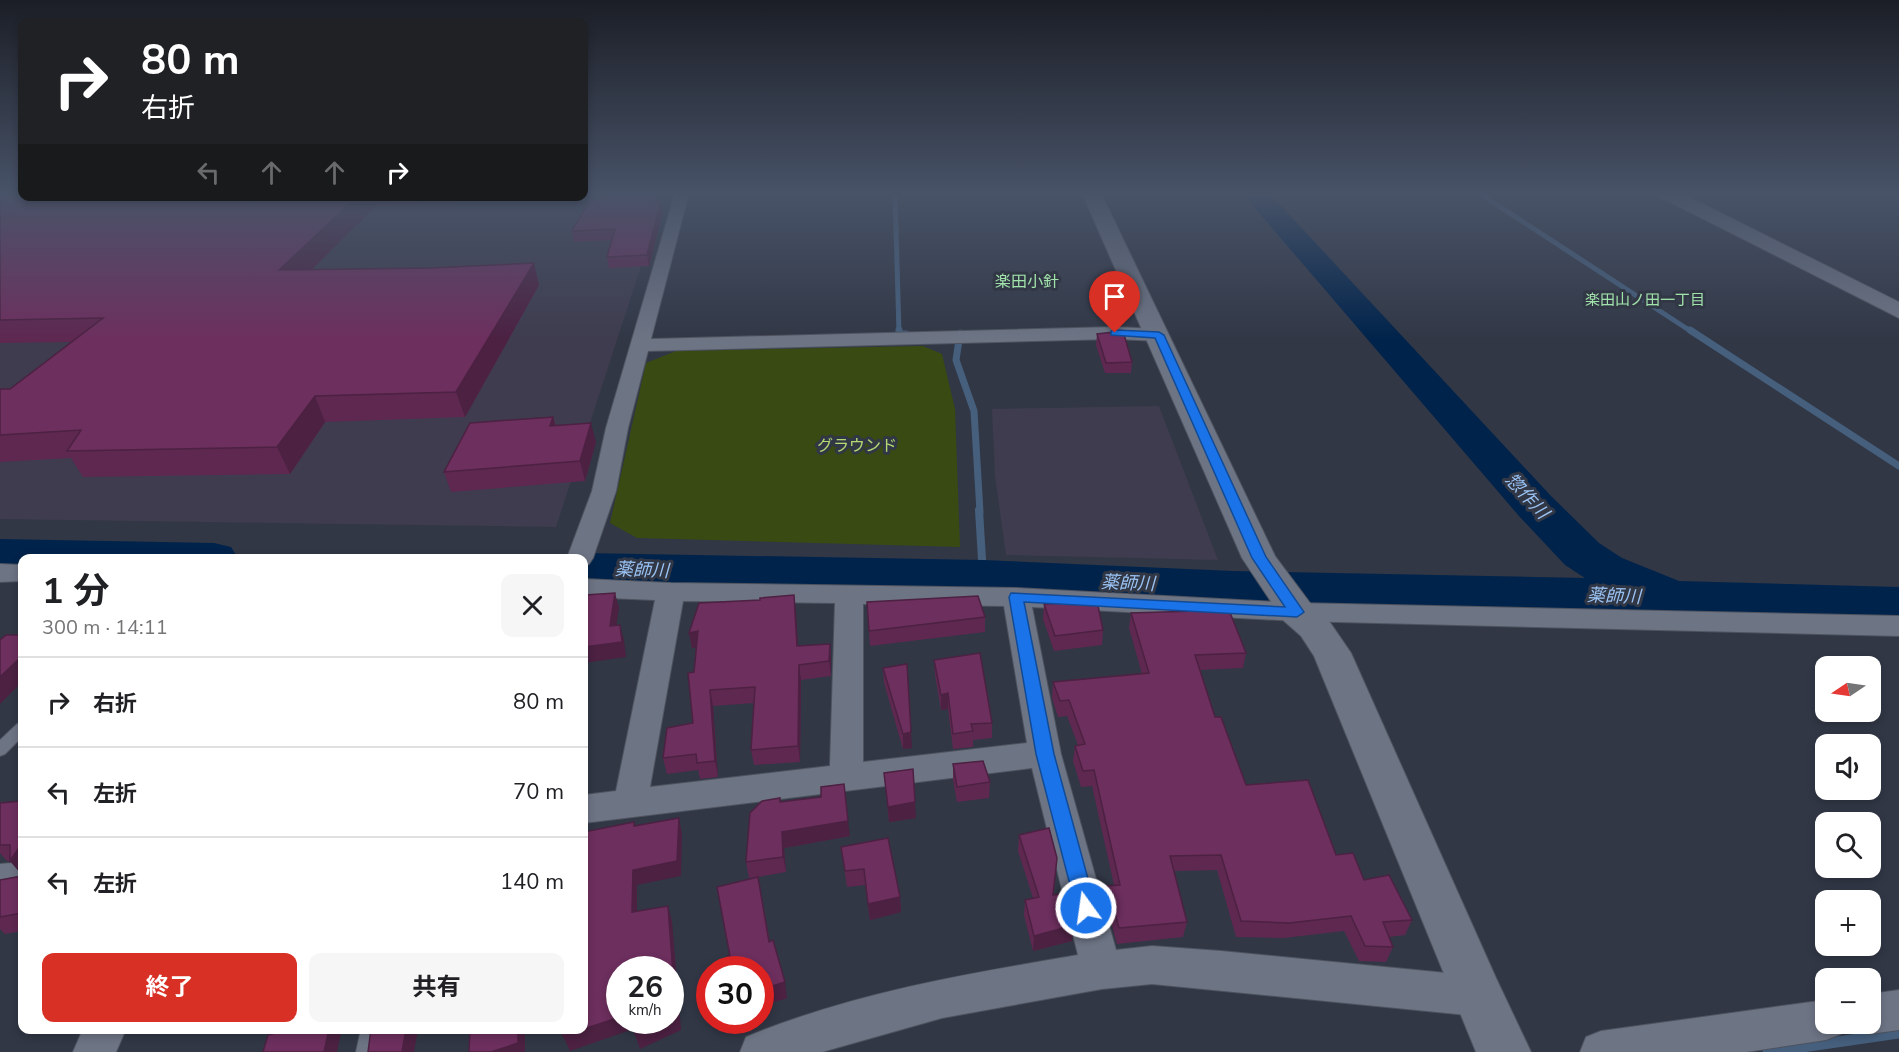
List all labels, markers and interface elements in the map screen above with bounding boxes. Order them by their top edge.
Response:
text: 80 m [141,32,240,89]
icon: right [42,42,120,120]
text: 右折 [141,90,195,127]
icon: left [192,156,225,189]
icon: ahead [255,156,288,189]
icon: ahead [318,156,351,189]
icon: right [381,156,414,189]
district label: 楽田小針 [995,271,1059,293]
pin [1089,271,1140,333]
icon: arrive [1098,280,1131,313]
district label: 楽田山ノ田一丁目 [1585,290,1705,310]
park label: グラウンド [817,435,897,457]
water label: 惣作川 [1500,468,1556,525]
water label: 薬師川 [615,557,671,583]
text: 1 分 [42,567,109,616]
water label: 薬師川 [1101,570,1157,596]
button: close [501,574,564,637]
water label: 薬師川 [1587,583,1643,609]
text: 300 m · 14:11 [42,614,168,641]
north arrow [1815,656,1881,722]
map controls [1815,656,1881,1034]
icon: right [42,686,75,719]
text: 80 m [513,687,564,717]
text: 右折 [93,689,137,719]
button: sound [1815,734,1881,800]
icon: left [42,776,75,809]
text: 70 m [513,777,564,807]
text: 左折 [93,779,137,809]
button: search [1815,812,1881,878]
icon: left [42,866,75,899]
text: 140 m [500,867,564,897]
text: 左折 [93,869,137,899]
position arrow [1054,876,1118,940]
button: + [1815,890,1881,956]
button: 終了 [42,953,297,1022]
button: 共有 [309,953,564,1022]
speed limit sign: 30 [696,956,774,1034]
text: 26 [627,967,663,1008]
button: − [1815,968,1881,1034]
text: km/h [628,1000,662,1020]

